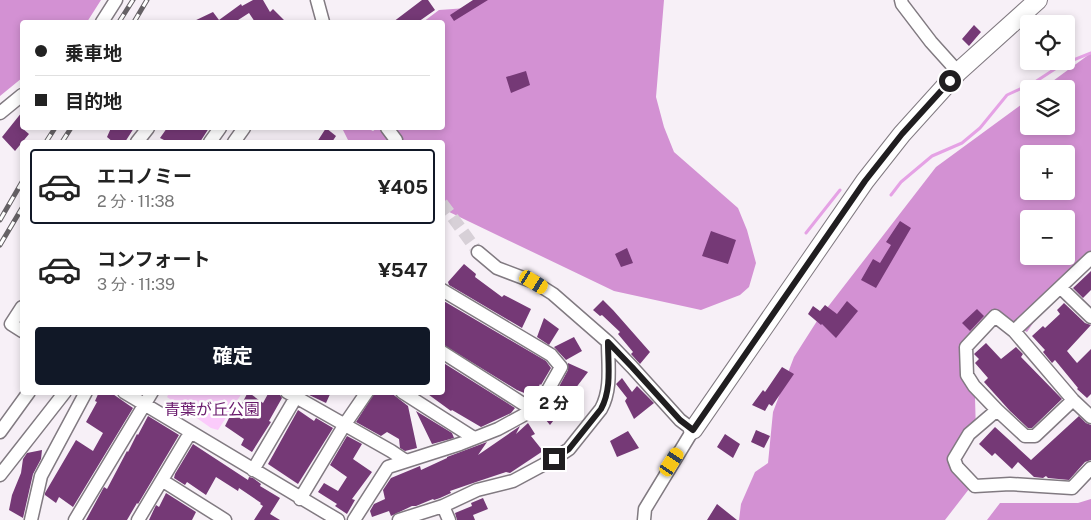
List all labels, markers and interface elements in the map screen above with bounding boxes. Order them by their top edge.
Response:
map controls [1020,15,1075,265]
button: locate [1020,15,1075,70]
text: 乗車地 [65,42,122,64]
route start [939,70,961,92]
button: layers [1020,80,1075,135]
text: 目的地 [65,90,122,112]
button: + [1020,145,1075,200]
icon: car [37,164,82,209]
text: エコノミー [97,165,192,187]
text: ¥405 [378,176,428,198]
text: 2 分 · 11:38 [97,192,175,211]
button: − [1020,210,1075,265]
icon: car [37,247,82,292]
text: コンフォート [97,248,210,270]
text: ¥547 [378,259,428,281]
car [517,268,550,296]
text: 3 分 · 11:39 [97,275,175,294]
button: 確定 [35,327,430,385]
callout: 2 分 [524,386,584,422]
text: 2 分 [539,394,569,413]
park label: 青葉が丘公園 [164,400,260,419]
car [657,445,686,479]
route end [543,448,565,470]

